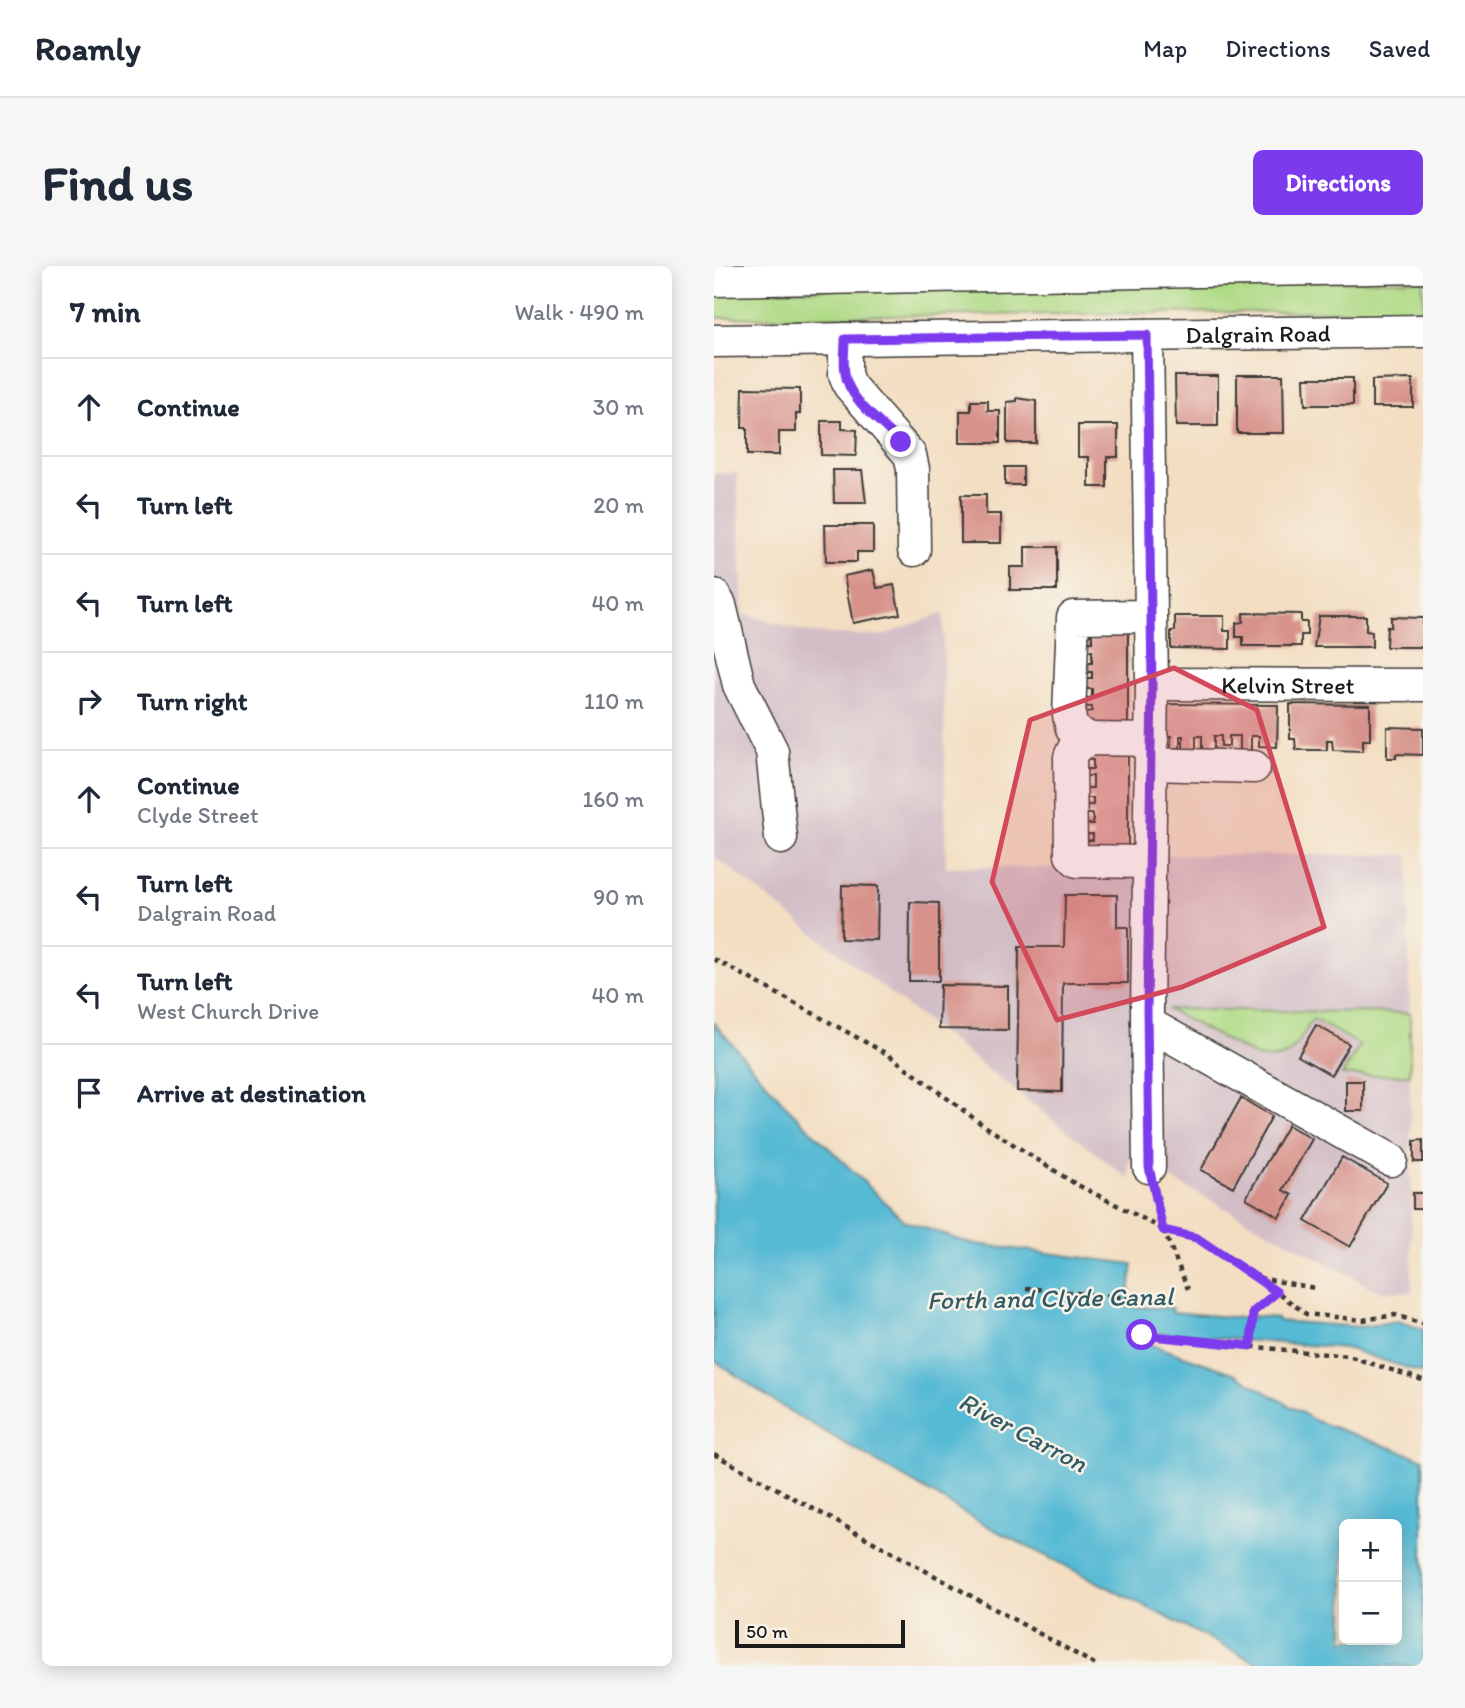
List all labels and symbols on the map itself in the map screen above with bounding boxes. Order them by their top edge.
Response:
street label: Dalgrain Road [1185,318,1331,349]
route end [885,426,916,457]
street label: Kelvin Street [1221,670,1355,699]
water label: Forth and Clyde Canal [927,1280,1175,1316]
route start [1126,1319,1157,1350]
water label: River Carron [953,1385,1093,1479]
scale bar [735,1617,905,1649]

